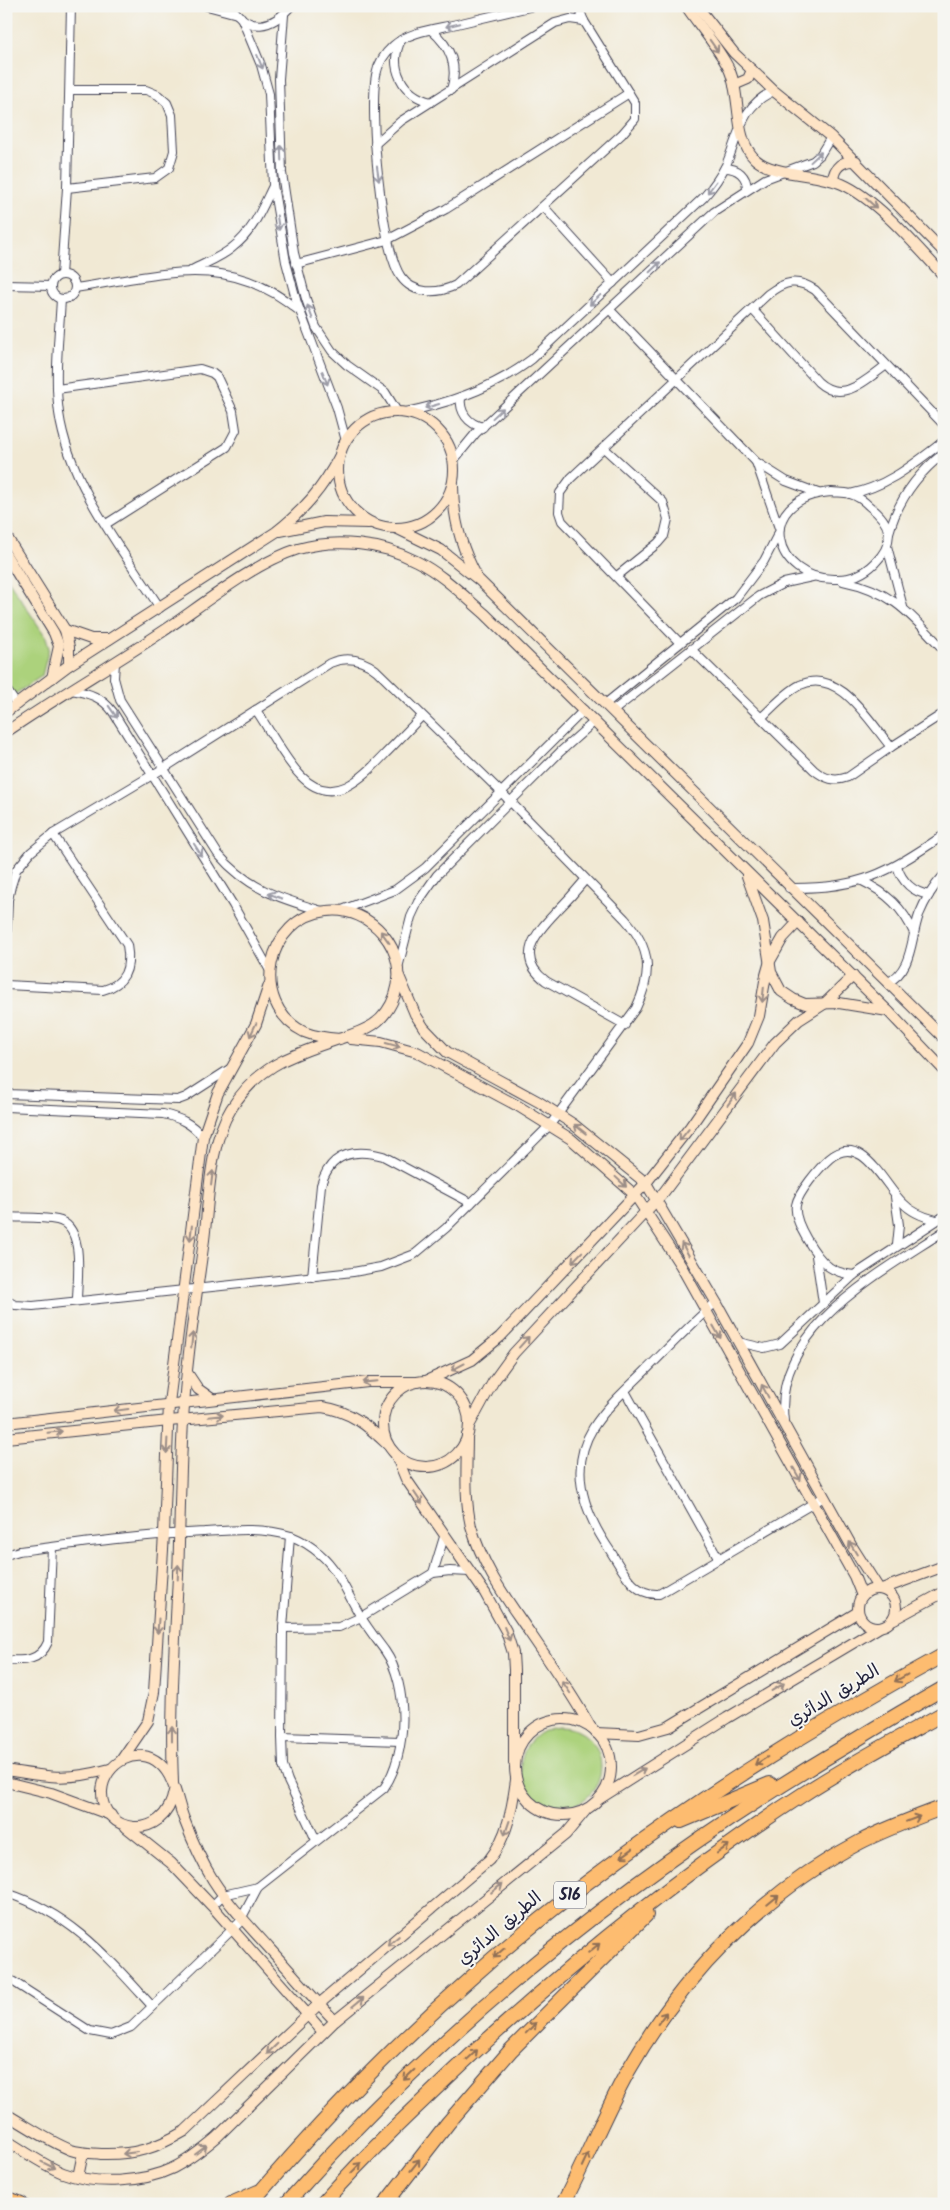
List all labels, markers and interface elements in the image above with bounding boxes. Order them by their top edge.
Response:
one-way arrow [445,21,461,30]
one-way arrow [709,39,719,53]
one-way arrow [255,54,265,69]
one-way arrow [276,146,285,162]
one-way arrow [810,151,823,163]
one-way arrow [373,165,383,181]
one-way arrow [707,180,717,194]
one-way arrow [865,197,878,209]
one-way arrow [274,214,284,230]
one-way arrow [649,261,662,273]
one-way arrow [589,294,602,306]
one-way arrow [305,305,314,321]
one-way arrow [321,370,331,385]
one-way arrow [425,402,441,411]
one-way arrow [492,408,505,419]
one-way arrow [108,705,118,719]
one-way arrow [193,843,203,857]
one-way arrow [268,891,284,900]
one-way arrow [380,930,390,944]
one-way arrow [758,987,768,1003]
one-way arrow [248,1022,258,1037]
one-way arrow [384,1040,400,1050]
one-way arrow [727,1092,737,1106]
one-way arrow [574,1123,587,1134]
one-way arrow [678,1128,689,1141]
one-way arrow [207,1171,217,1187]
one-way arrow [614,1176,627,1188]
one-way arrow [186,1224,196,1240]
one-way arrow [680,1242,690,1257]
one-way arrow [571,1251,583,1263]
one-way arrow [712,1325,722,1340]
one-way arrow [187,1332,196,1348]
one-way arrow [518,1336,530,1349]
one-way arrow [451,1362,466,1372]
one-way arrow [362,1378,378,1387]
one-way arrow [760,1384,769,1399]
one-way arrow [114,1405,130,1415]
one-way arrow [208,1411,224,1421]
one-way arrow [46,1427,62,1437]
one-way arrow [163,1438,172,1454]
one-way arrow [793,1466,803,1480]
one-way arrow [413,1491,424,1505]
one-way arrow [848,1541,858,1555]
one-way arrow [174,1564,183,1580]
one-way arrow [154,1618,163,1634]
one-way arrow [503,1626,512,1641]
street label: الطريق الدائري [782,1657,886,1735]
one-way arrow [894,1674,909,1683]
one-way arrow [560,1680,570,1694]
one-way arrow [770,1681,784,1691]
one-way arrow [167,1726,177,1742]
one-way arrow [755,1757,769,1767]
one-way arrow [632,1767,646,1777]
one-way arrow [905,1813,920,1823]
one-way arrow [501,1819,511,1835]
one-way arrow [716,1844,730,1854]
one-way arrow [620,1848,634,1858]
road number: 516 [554,1882,586,1908]
one-way arrow [490,1883,503,1894]
street label: الطريق الدائري [451,1885,549,1973]
one-way arrow [766,1894,779,1905]
one-way arrow [387,1935,400,1947]
one-way arrow [587,1942,600,1953]
one-way arrow [493,1947,506,1959]
one-way arrow [351,1997,364,2008]
one-way arrow [657,2011,667,2025]
one-way arrow [525,2023,537,2035]
one-way arrow [265,2043,278,2055]
one-way arrow [465,2049,478,2060]
one-way arrow [404,2069,416,2081]
one-way arrow [194,2144,207,2155]
one-way arrow [122,2148,138,2158]
one-way arrow [580,2153,590,2168]
one-way arrow [409,2159,420,2172]
one-way arrow [40,2161,55,2171]
one-way arrow [350,2162,362,2174]

